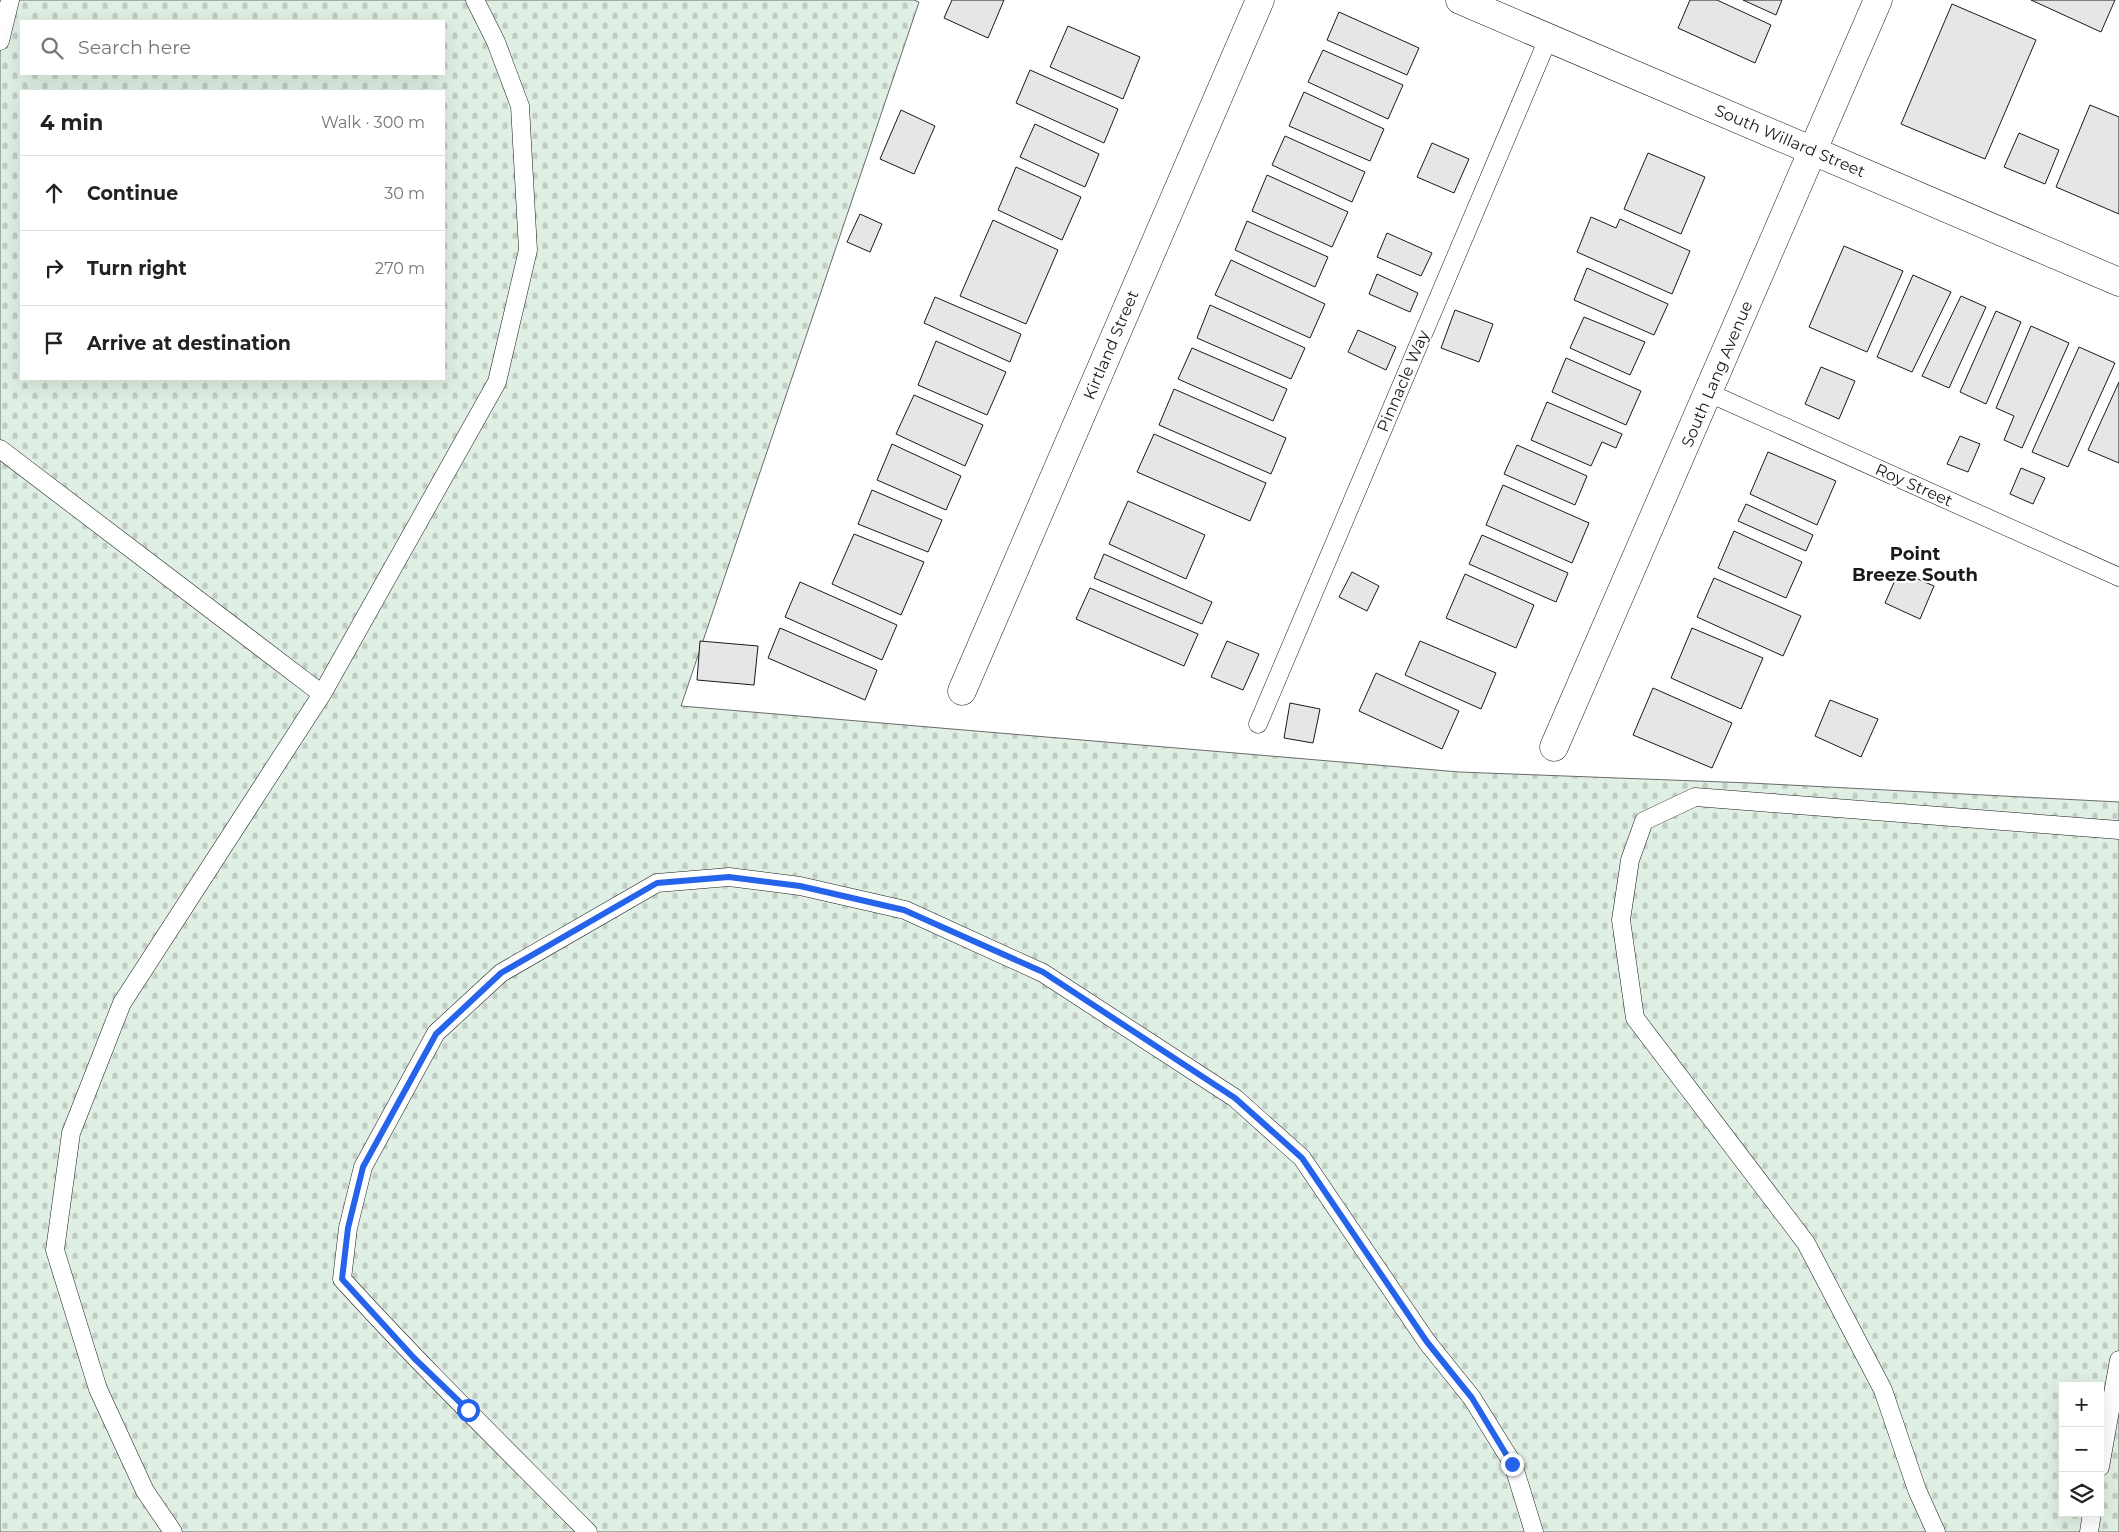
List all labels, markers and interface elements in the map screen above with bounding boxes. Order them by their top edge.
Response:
search box [20,20,445,75]
icon: search [38,34,66,62]
text: Search here [78,36,191,59]
street label: South Willard Street [1712,101,1869,182]
text: 4 min [40,110,103,135]
text: Walk · 300 m [321,113,425,132]
icon: ahead [40,179,68,207]
text: Continue [87,182,178,205]
text: 30 m [384,184,425,203]
icon: right [40,254,68,282]
text: Turn right [87,257,187,280]
text: 270 m [375,259,425,278]
street label: Kirtland Street [1079,287,1143,402]
street label: South Lang Avenue [1678,298,1756,450]
street label: Pinnacle Way [1373,327,1433,435]
icon: arrive [40,329,68,357]
text: Arrive at destination [87,332,291,355]
street label: Roy Street [1872,460,1956,511]
district label: Point Breeze South [1852,543,1978,586]
map controls [2059,1382,2104,1517]
button: + [2059,1382,2104,1427]
route start [457,1399,480,1422]
button: − [2059,1427,2104,1472]
route end [1501,1453,1524,1476]
button: layers [2059,1472,2104,1517]

